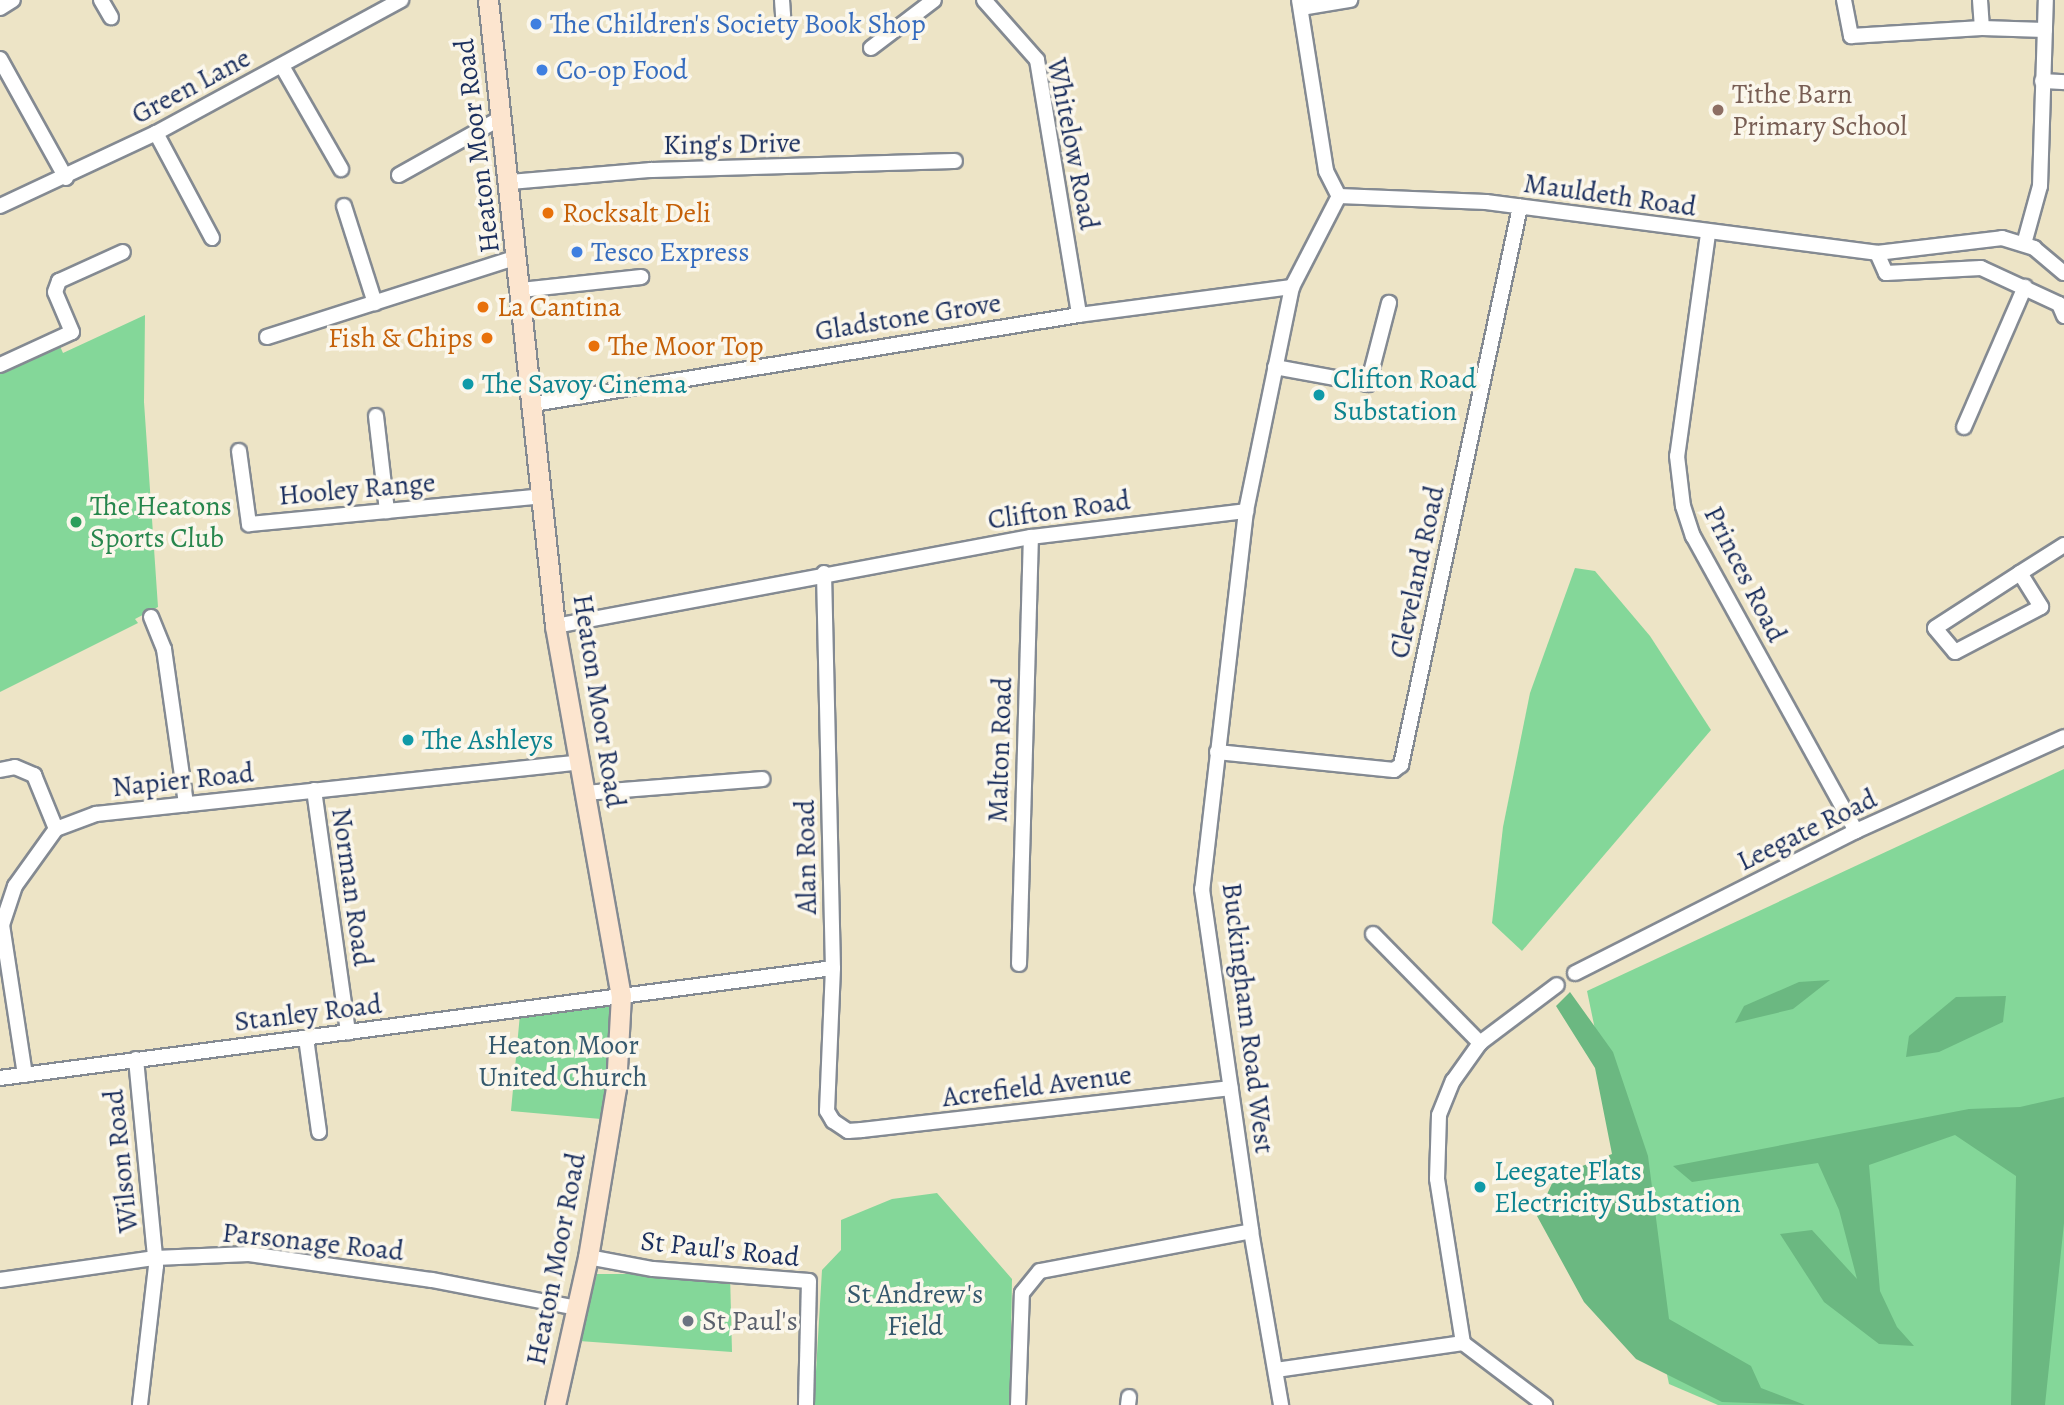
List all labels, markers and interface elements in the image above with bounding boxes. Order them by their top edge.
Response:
place label: The Children's Society Book Shop [550,7,926,41]
marker: The Children's Society Book Shop [528,16,544,32]
street label: Heaton Moor Road [447,37,507,255]
street label: Green Lane [126,41,256,131]
place label: Co-op Food [556,53,688,87]
street label: Whitelow Road [1040,55,1106,233]
marker: Co-op Food [534,62,550,78]
place label: Tithe Barn Primary School [1732,77,1907,143]
marker: Tithe Barn Primary School [1710,102,1726,118]
street label: King's Drive [663,126,801,162]
street label: Mauldeth Road [1521,166,1699,224]
place label: Rocksalt Deli [562,196,711,230]
marker: Rocksalt Deli [540,205,556,221]
place label: Tesco Express [591,235,749,269]
marker: Tesco Express [569,244,585,260]
street label: Gladstone Grove [813,286,1003,348]
place label: La Cantina [497,290,621,324]
marker: La Cantina [475,299,491,315]
place label: Fish & Chips [328,321,473,355]
place label: The Moor Top [608,329,763,363]
marker: Fish & Chips [479,330,495,346]
marker: The Moor Top [586,338,602,354]
place label: Clifton Road Substation [1333,362,1477,428]
place label: The Savoy Cinema [482,367,687,401]
marker: The Savoy Cinema [460,376,476,392]
marker: Clifton Road Substation [1311,387,1327,403]
street label: Hooley Range [277,465,437,513]
street label: Clifton Road [986,483,1132,537]
street label: Cleveland Road [1382,483,1452,661]
place label: The Heatons Sports Club [90,489,232,555]
street label: Princes Road [1696,500,1794,648]
marker: The Heatons Sports Club [68,514,84,530]
street label: Heaton Moor Road [566,592,632,810]
street label: Malton Road [981,677,1019,823]
place label: The Ashleys [422,723,553,757]
marker: The Ashleys [400,732,416,748]
street label: Napier Road [110,756,256,804]
street label: Leegate Road [1732,782,1882,878]
street label: Alan Road [788,799,824,915]
street label: Norman Road [324,806,380,968]
street label: Buckingham Road West [1215,881,1281,1155]
street label: Stanley Road [232,987,384,1039]
park label: Heaton Moor United Church [478,1028,648,1094]
street label: Acrefield Avenue [940,1058,1134,1114]
street label: Wilson Road [97,1088,145,1234]
street label: Heaton Moor Road [519,1150,593,1368]
place label: Leegate Flats Electricity Substation [1494,1154,1741,1220]
marker: Leegate Flats Electricity Substation [1472,1179,1488,1195]
street label: Parsonage Road [220,1216,406,1268]
street label: St Paul's Road [639,1224,801,1274]
park label: St Andrew's Field [847,1277,983,1343]
place label: St Paul's [702,1304,798,1338]
marker: St Paul's [680,1313,696,1329]

